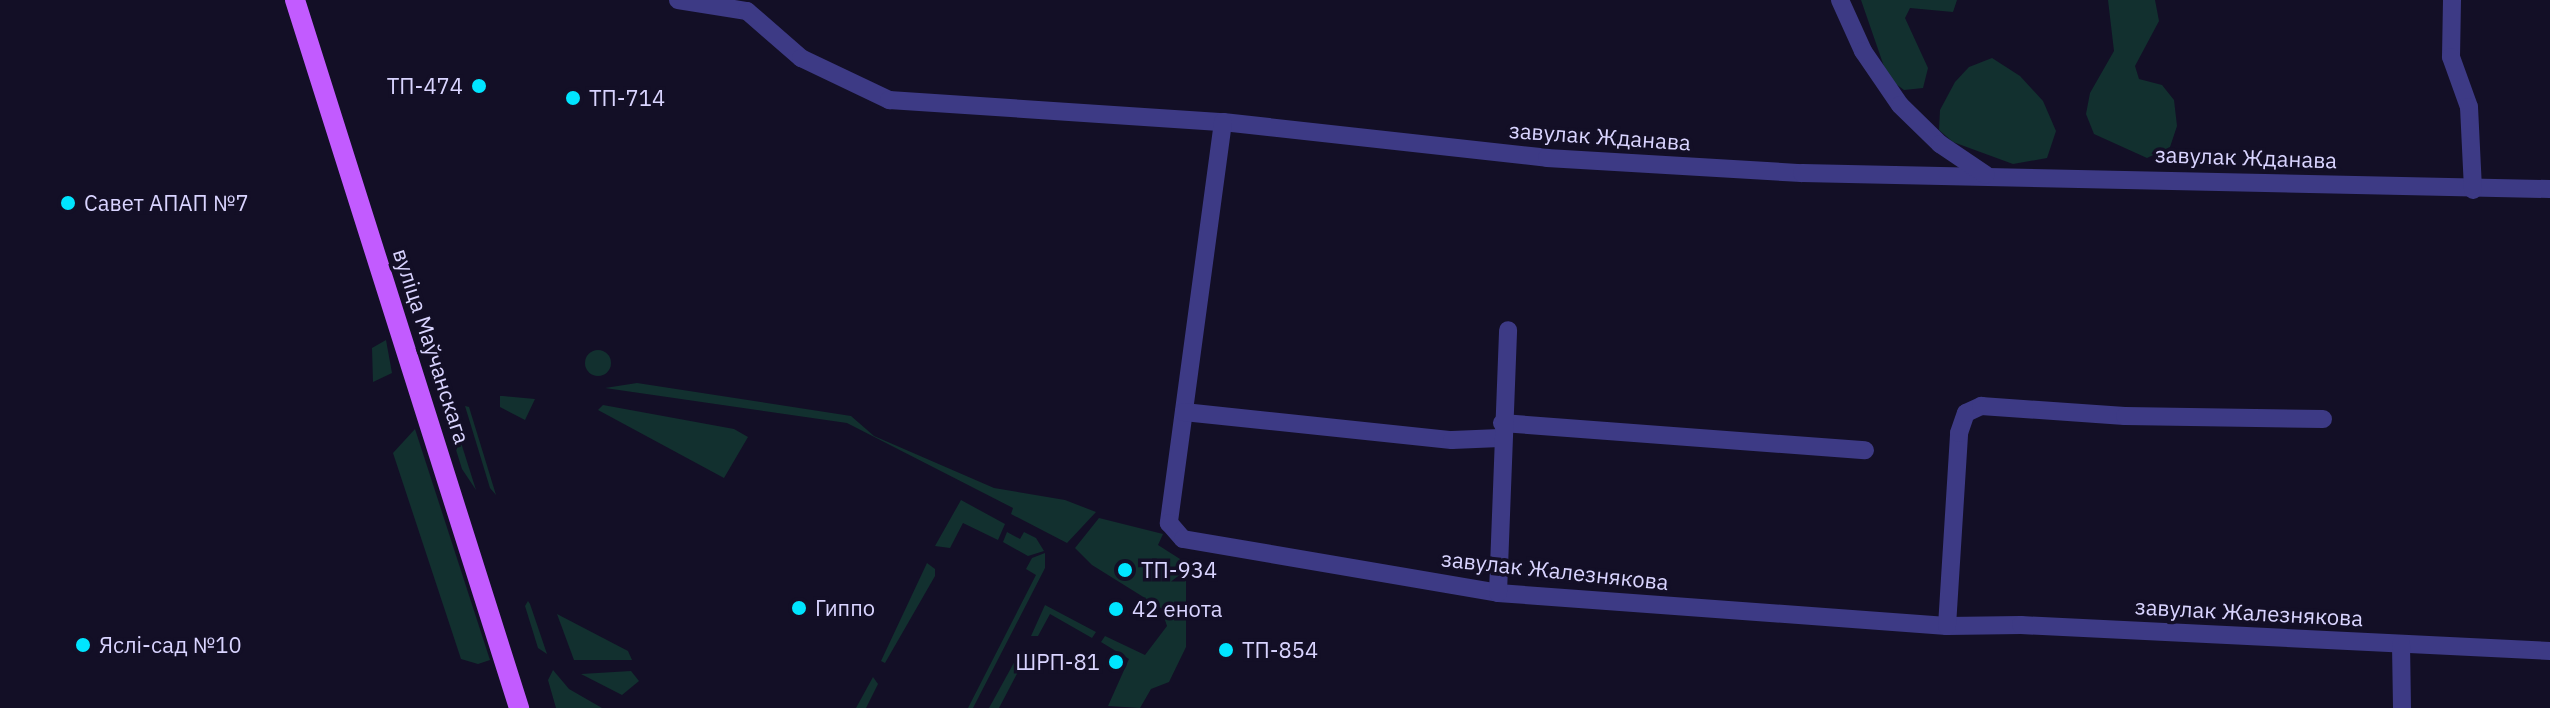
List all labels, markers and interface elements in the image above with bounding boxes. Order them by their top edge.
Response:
place label: ТП-474 [387,73,463,99]
marker: ТП-474 [470,77,488,95]
place label: ТП-714 [589,85,665,111]
marker: ТП-714 [564,89,582,107]
street label: завулак Жданава [1508,116,1692,156]
street label: завулак Жданава [2154,141,2338,173]
place label: Савет АПАП №7 [84,190,249,216]
marker: Савет АПАП №7 [59,194,77,212]
street label: вуліца Маўчанскага [388,245,476,447]
street label: завулак Жалезнякова [1440,545,1670,595]
place label: ТП-934 [1141,557,1217,583]
marker: ТП-934 [1116,561,1134,579]
street label: завулак Жалезнякова [2134,593,2364,631]
place label: Гиппо [815,595,875,621]
place label: 42 енота [1132,596,1222,622]
marker: Гиппо [790,599,808,617]
marker: 42 енота [1107,600,1125,618]
place label: Яслі-сад №10 [99,632,242,658]
marker: Яслі-сад №10 [74,636,92,654]
place label: ТП-854 [1242,637,1318,663]
marker: ТП-854 [1217,641,1235,659]
place label: ШРП-81 [1015,649,1100,675]
marker: ШРП-81 [1107,653,1125,671]

